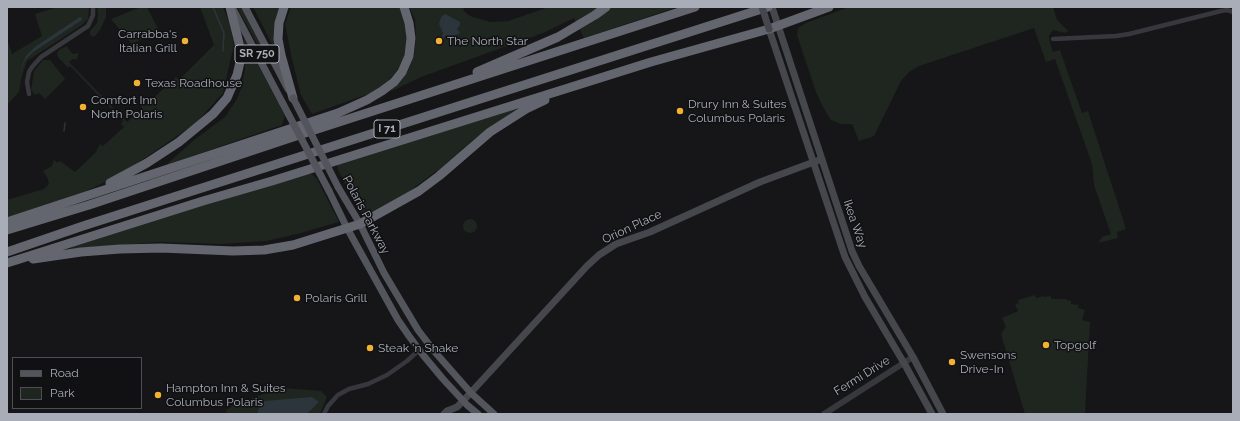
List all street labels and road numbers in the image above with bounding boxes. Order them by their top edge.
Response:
road number: SR 750 [235,45,279,63]
road number: I 71 [374,120,400,138]
street label: Polaris Parkway [339,173,393,257]
street label: Ikea Way [840,198,870,250]
street label: Orion Place [600,207,664,247]
street label: Fermi Drive [831,353,893,399]

